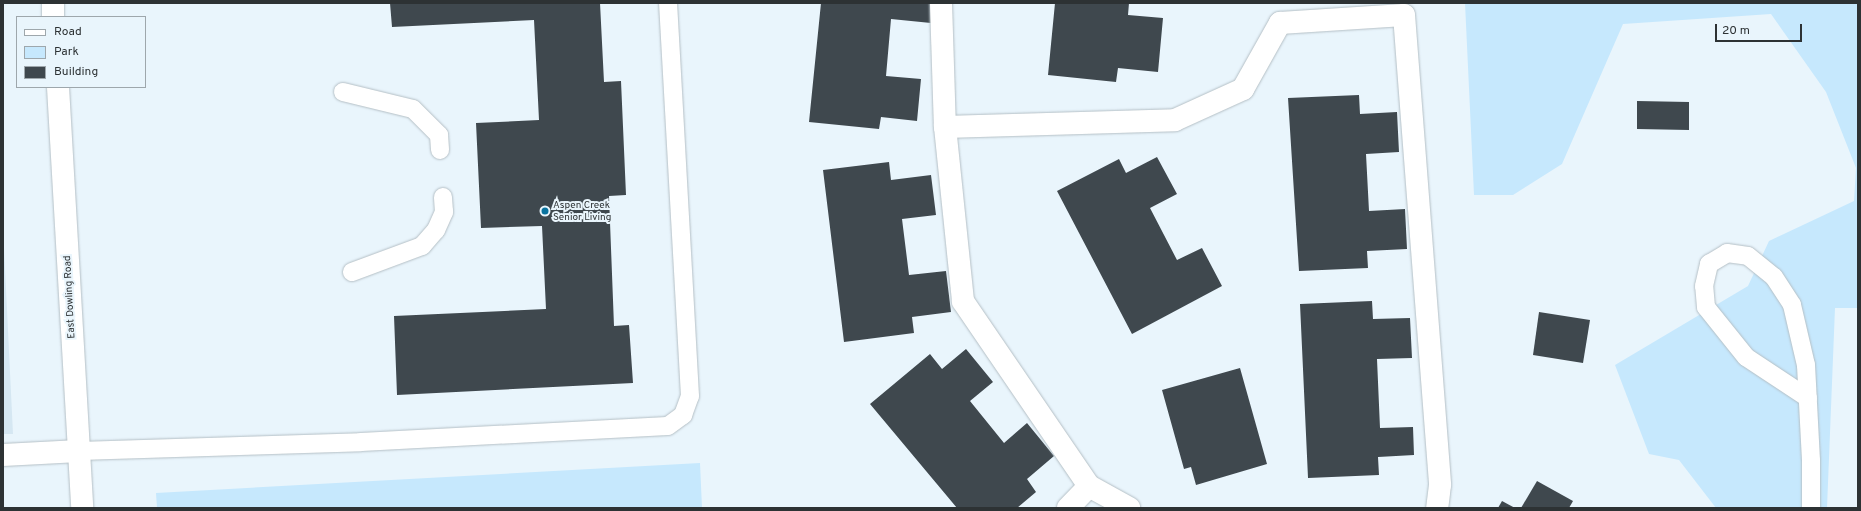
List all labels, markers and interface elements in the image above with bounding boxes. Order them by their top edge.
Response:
legend [16,16,146,88]
scale bar [1717,16,1804,42]
text: 20 m [1722,23,1750,39]
text: Road [54,24,82,40]
text: Park [54,44,79,60]
text: Building [54,64,98,80]
place label: Aspen Creek Senior Living [553,199,611,222]
marker: Aspen Creek Senior Living [540,206,550,216]
street label: East Dowling Road [62,255,78,339]

